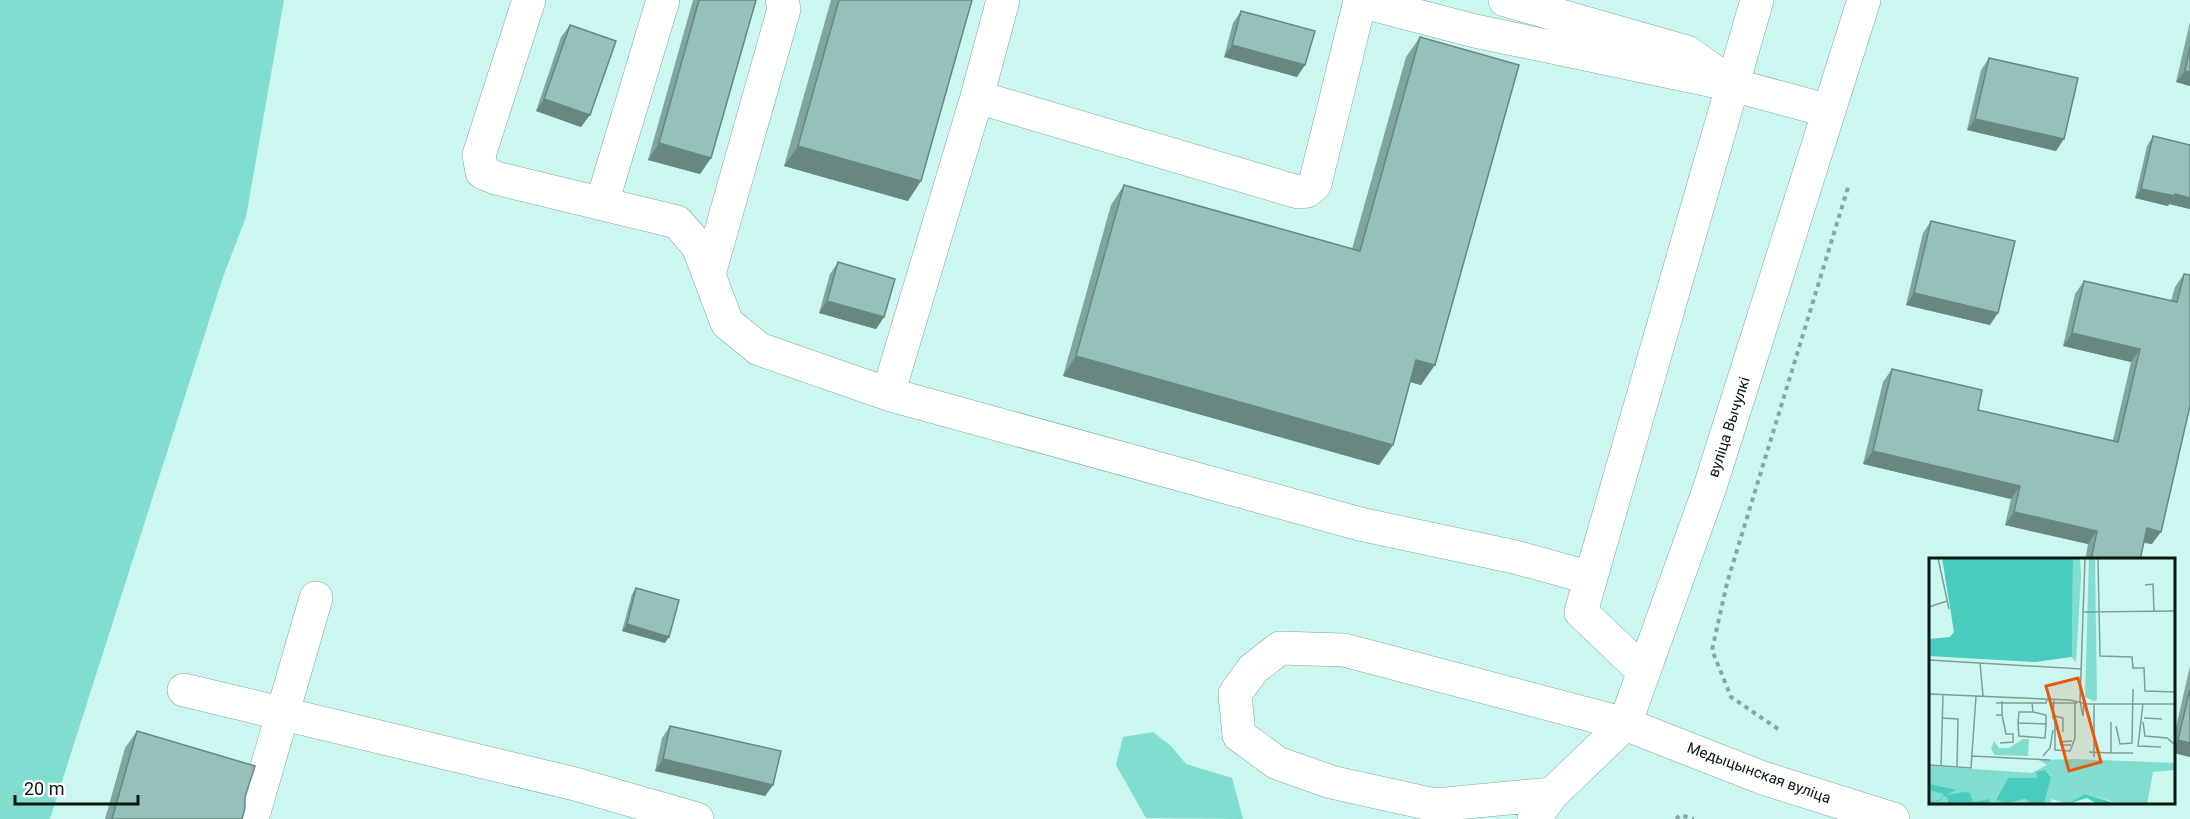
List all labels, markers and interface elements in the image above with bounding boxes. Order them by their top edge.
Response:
street label: вуліца Вычулкі [1704,374,1754,480]
inset map [1929,558,2175,804]
street label: Медыцынская вуліца [1685,739,1833,807]
scale bar [15,768,138,806]
text: 20 m [24,778,64,799]

